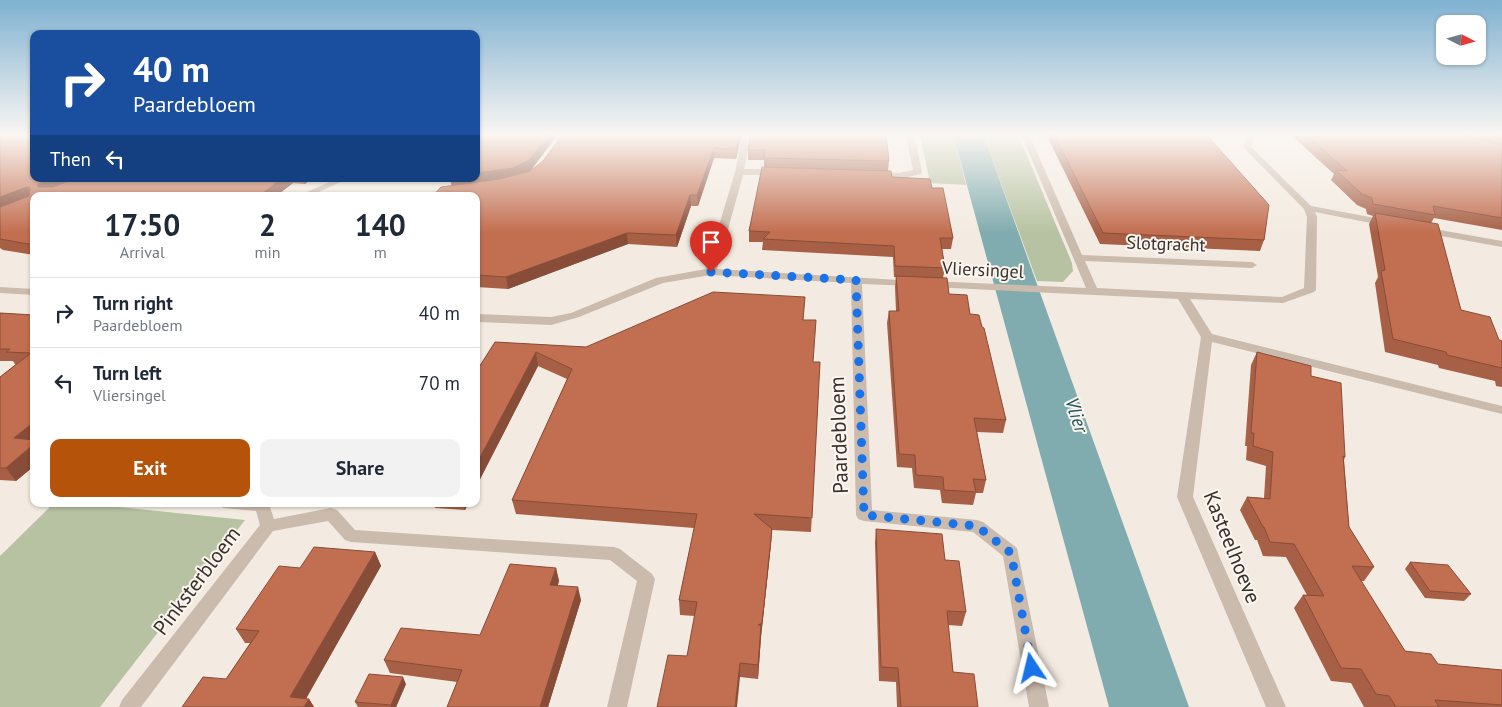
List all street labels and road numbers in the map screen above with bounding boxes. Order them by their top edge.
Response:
street label: Slotgracht [1126,231,1206,256]
street label: Vliersingel [941,256,1025,283]
street label: Paardebloem [823,376,854,494]
street label: Kasteelhoeve [1198,487,1267,607]
street label: Pinksterbloem [147,521,246,640]

